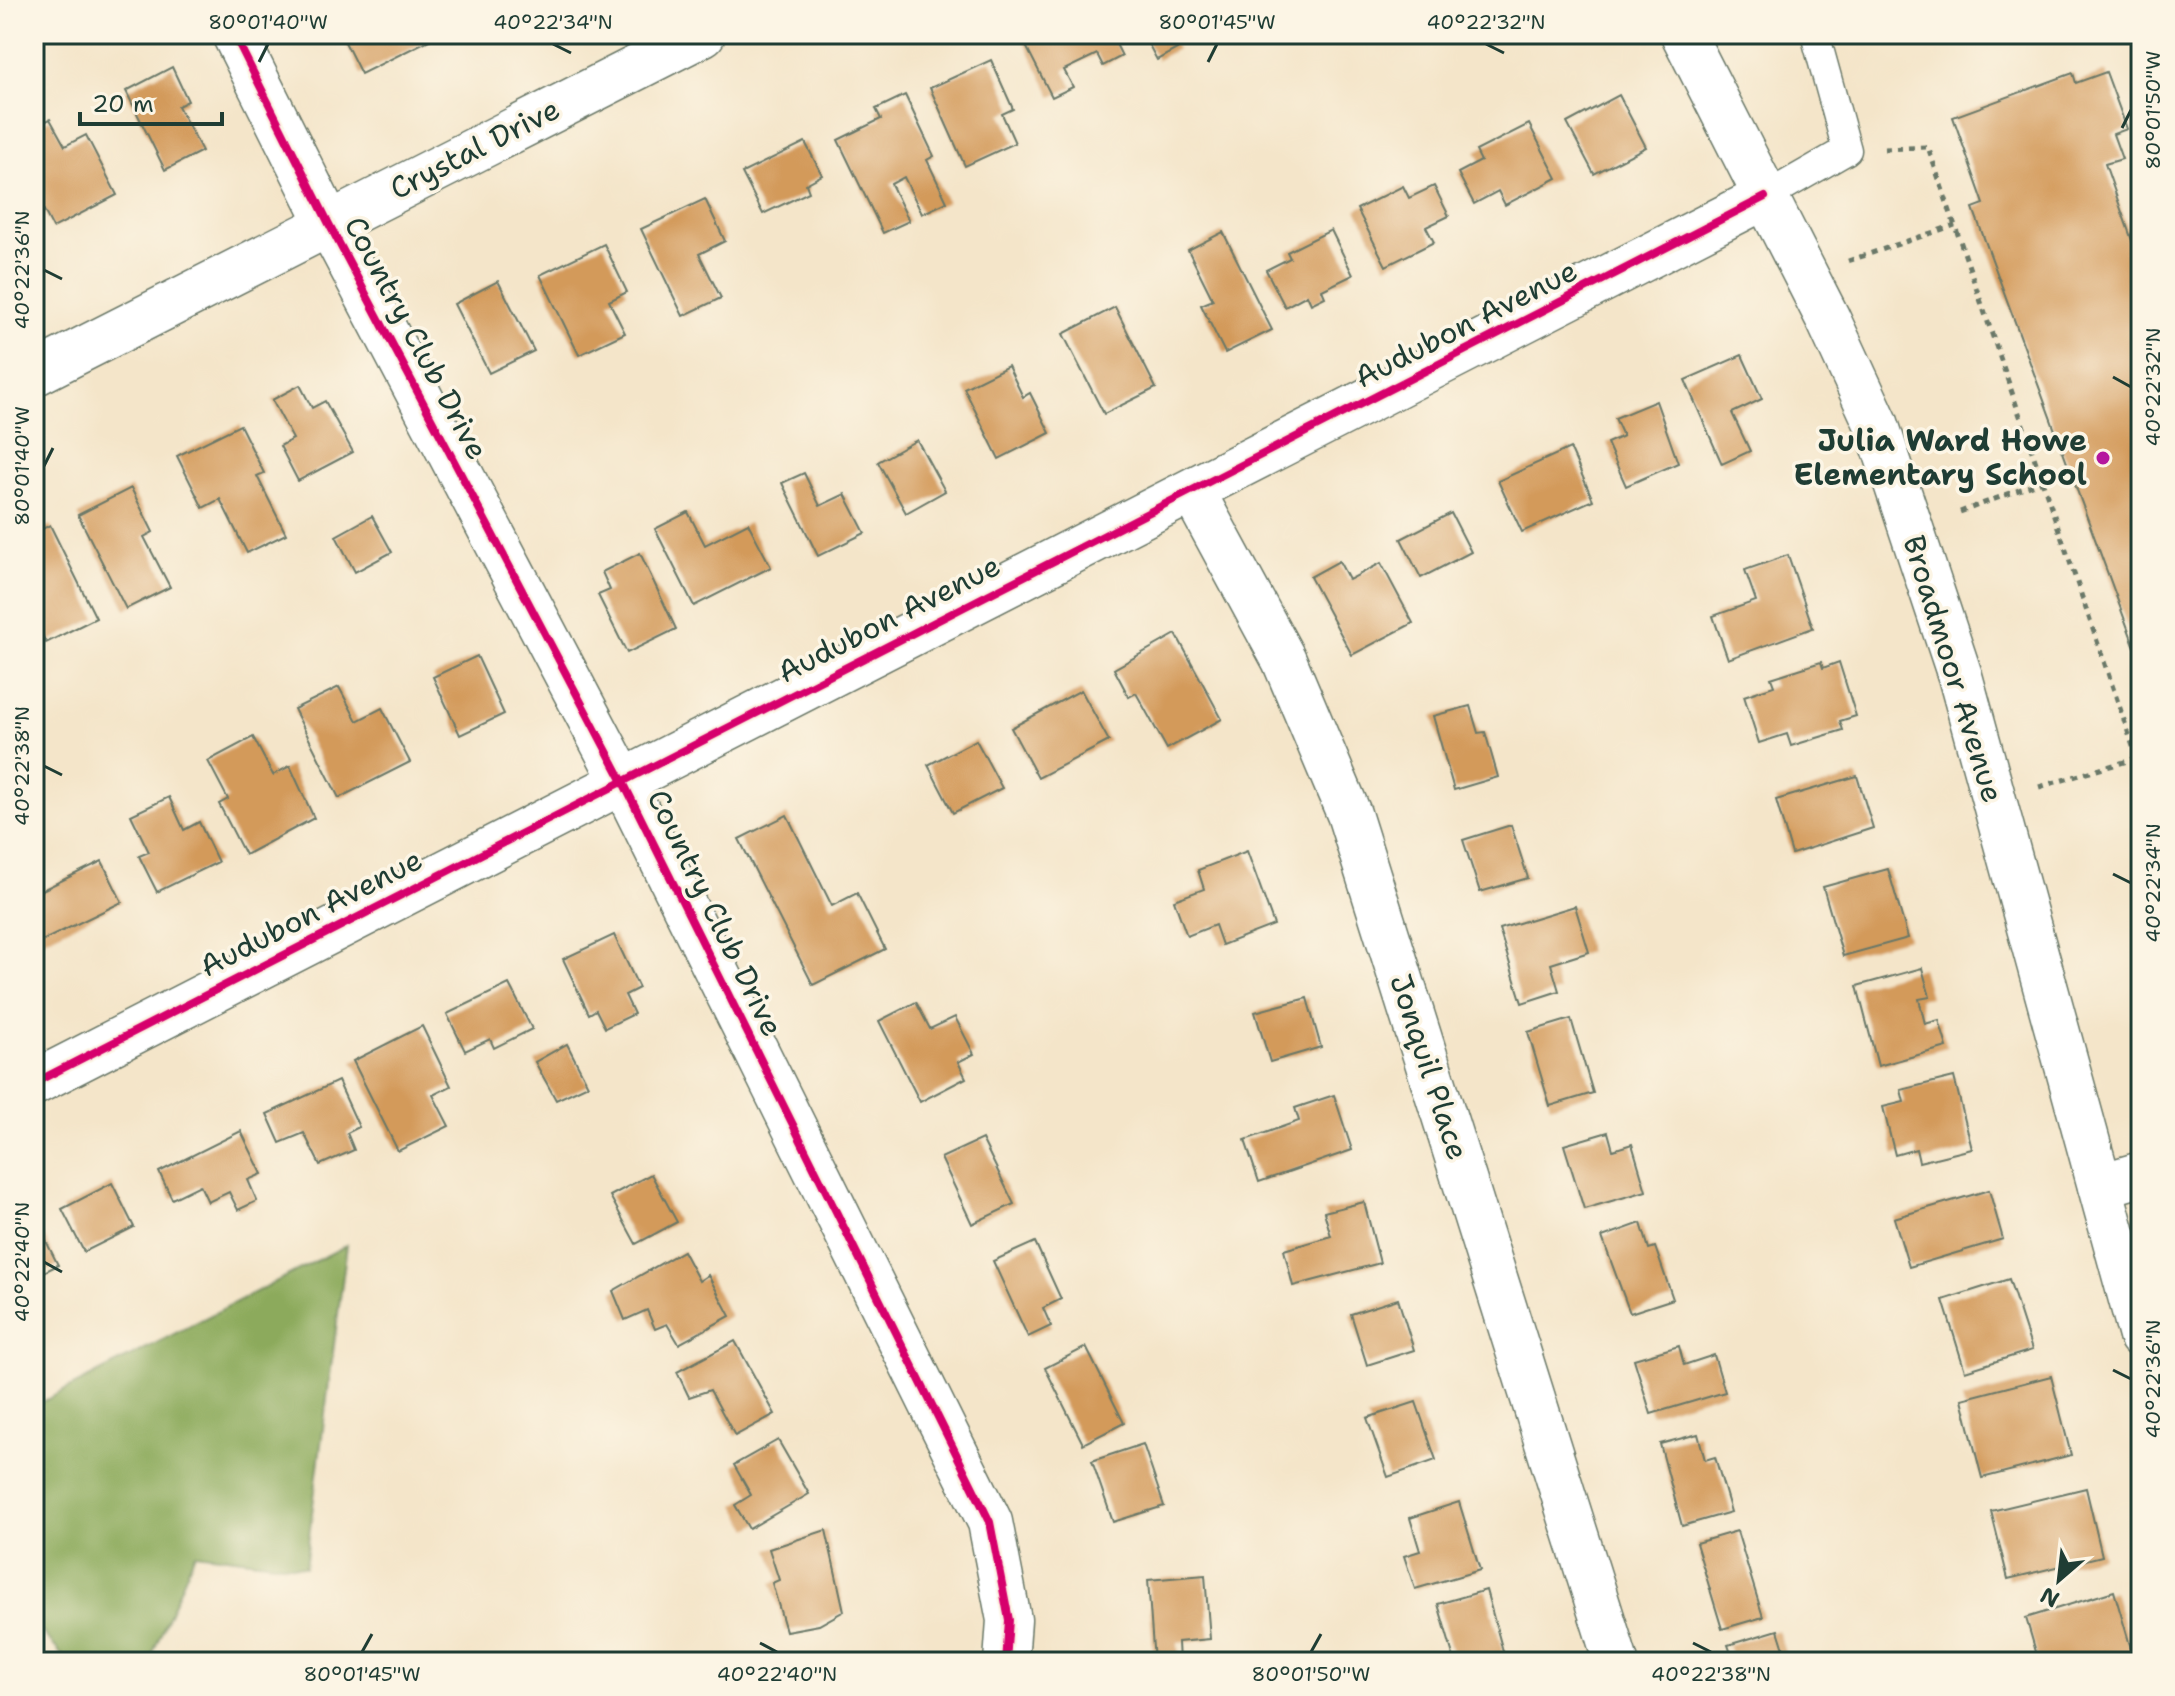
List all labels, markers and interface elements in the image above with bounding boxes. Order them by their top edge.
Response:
text: 80°01'40"W [208,9,328,35]
text: 40°22'34"N [493,9,613,35]
text: 80°01'45"W [1158,9,1276,35]
text: 40°22'32"N [1426,9,1546,35]
text: 80°01'50"W [2140,51,2166,169]
scale bar [80,76,222,126]
text: 20 m [92,88,154,120]
street label: Crystal Drive [383,88,567,209]
street label: Country Club Drive [335,209,498,467]
text: 40°22'36"N [9,211,35,330]
street label: Audubon Avenue [1347,250,1584,397]
text: 40°22'32"N [2140,327,2166,447]
text: 80°01'40"W [9,406,35,526]
place label: Julia Ward Howe Elementary School [1794,420,2087,495]
marker: Julia Ward Howe Elementary School [2094,449,2112,467]
street label: Broadmoor Avenue [1893,530,2014,808]
street label: Audubon Avenue [770,545,1007,692]
text: 40°22'38"N [9,706,35,826]
street label: Country Club Drive [638,782,793,1043]
text: 40°22'34"N [2140,823,2166,943]
street label: Audubon Avenue [192,839,429,986]
street label: Jonquil Place [1380,969,1479,1165]
text: 40°22'40"N [9,1202,35,1322]
text: 40°22'36"N [2140,1320,2166,1439]
north arrow [2019,1540,2099,1620]
text: N [2035,1580,2064,1614]
text: 80°01'45"W [303,1661,421,1687]
text: 40°22'40"N [717,1661,837,1687]
text: 80°01'50"W [1252,1661,1370,1687]
text: 40°22'38"N [1651,1661,1771,1687]

